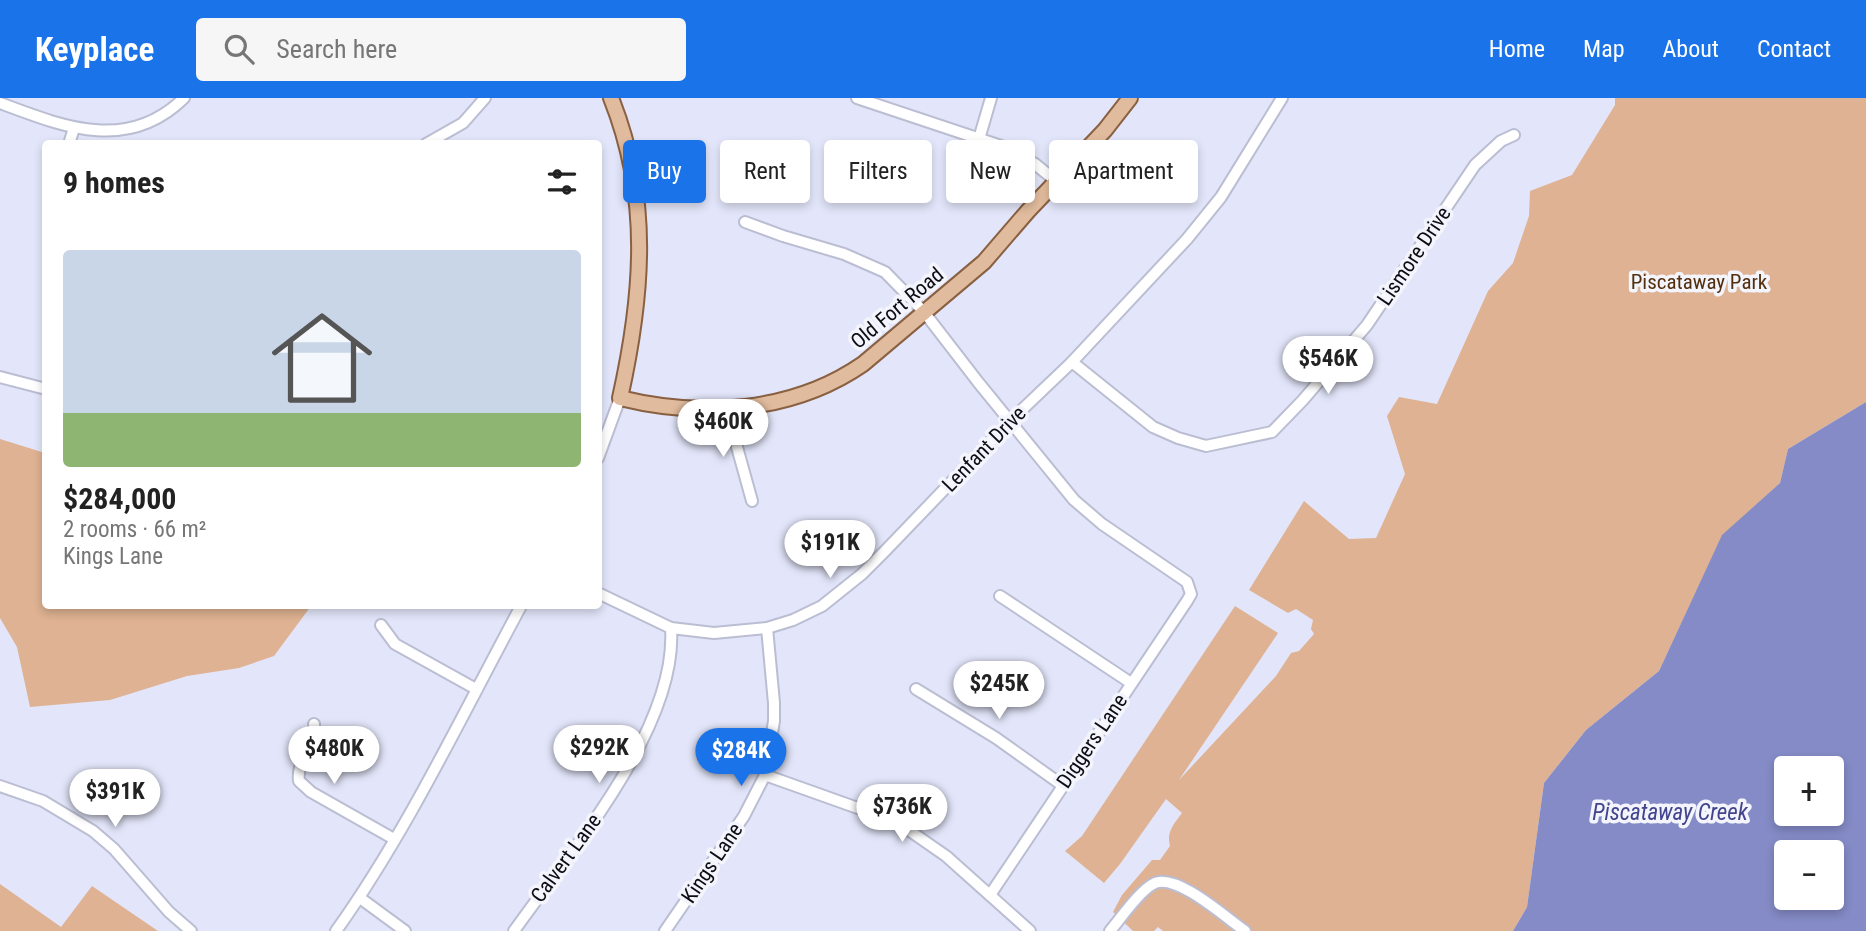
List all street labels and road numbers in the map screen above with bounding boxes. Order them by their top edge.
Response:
street label: Lismore Drive [1372,202,1456,310]
street label: Old Fort Road [846,262,948,354]
street label: Lenfant Drive [937,401,1031,497]
street label: Diggers Lane [1052,689,1132,793]
street label: Calvert Lane [526,809,606,907]
street label: Kings Lane [677,818,748,908]

